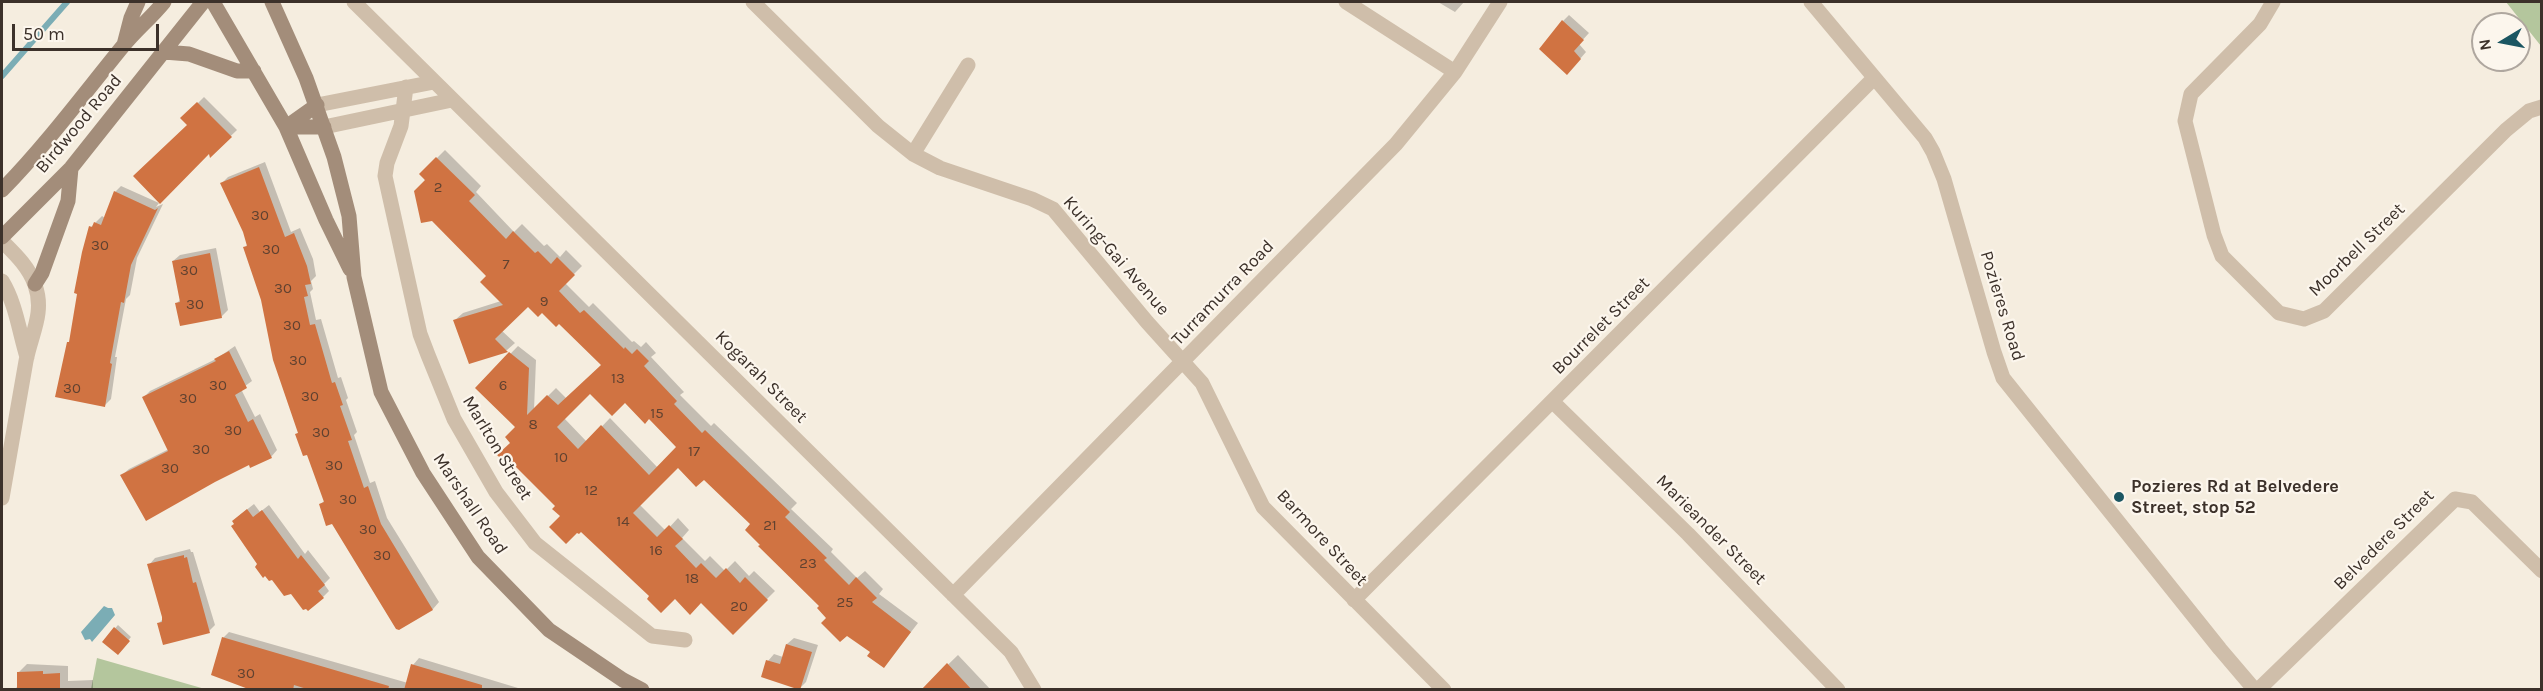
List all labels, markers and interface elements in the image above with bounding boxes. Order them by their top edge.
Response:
scale bar [15,12,162,50]
north arrow [2471,12,2531,72]
text: 50 m [23,23,65,45]
text: N [2474,38,2495,52]
street label: Birdwood Road [31,70,127,178]
house number: 2 [434,179,442,197]
street label: Kuring-Gai Avenue [1058,192,1174,320]
street label: Moorbell Street [2305,199,2409,301]
house number: 30 [251,207,269,225]
street label: Turramurra Road [1167,236,1279,350]
house number: 30 [91,237,109,255]
house number: 30 [262,241,280,259]
street label: Pozieres Road [1975,248,2029,364]
house number: 7 [502,256,510,274]
house number: 30 [180,262,198,280]
street label: Bourrelet Street [1548,273,1654,379]
house number: 30 [274,280,292,298]
house number: 9 [540,293,548,311]
house number: 30 [186,296,204,314]
house number: 30 [283,317,301,335]
street label: Kogarah Street [710,326,812,428]
house number: 30 [289,352,307,370]
house number: 13 [611,370,625,388]
house number: 30 [209,377,227,395]
house number: 6 [499,377,507,395]
house number: 30 [63,380,81,398]
house number: 30 [301,388,319,406]
house number: 30 [179,390,197,408]
street label: Marlton Street [457,392,537,504]
house number: 15 [650,405,664,423]
house number: 8 [528,416,538,434]
house number: 30 [224,422,242,440]
house number: 30 [312,424,330,442]
house number: 30 [192,441,210,459]
house number: 17 [688,443,700,461]
street label: Marshall Road [428,449,512,559]
house number: 10 [554,449,568,467]
house number: 30 [325,457,343,475]
house number: 30 [161,460,179,478]
street label: Marieander Street [1651,470,1771,590]
place label: Pozieres Rd at Belvedere Street, stop 52 [2131,476,2339,518]
house number: 12 [584,482,598,500]
street label: Barmore Street [1272,485,1372,591]
street label: Belvedere Street [2329,485,2439,595]
marker: Pozieres Rd at Belvedere Street, stop 52 [2112,490,2126,504]
house number: 30 [339,491,357,509]
house number: 14 [616,513,630,531]
house number: 21 [763,517,777,535]
house number: 30 [359,521,377,539]
house number: 16 [649,542,663,560]
house number: 30 [373,547,391,565]
house number: 23 [799,555,817,573]
house number: 18 [685,570,699,588]
house number: 25 [836,594,854,612]
house number: 20 [730,598,748,616]
house number: 30 [237,665,255,683]

